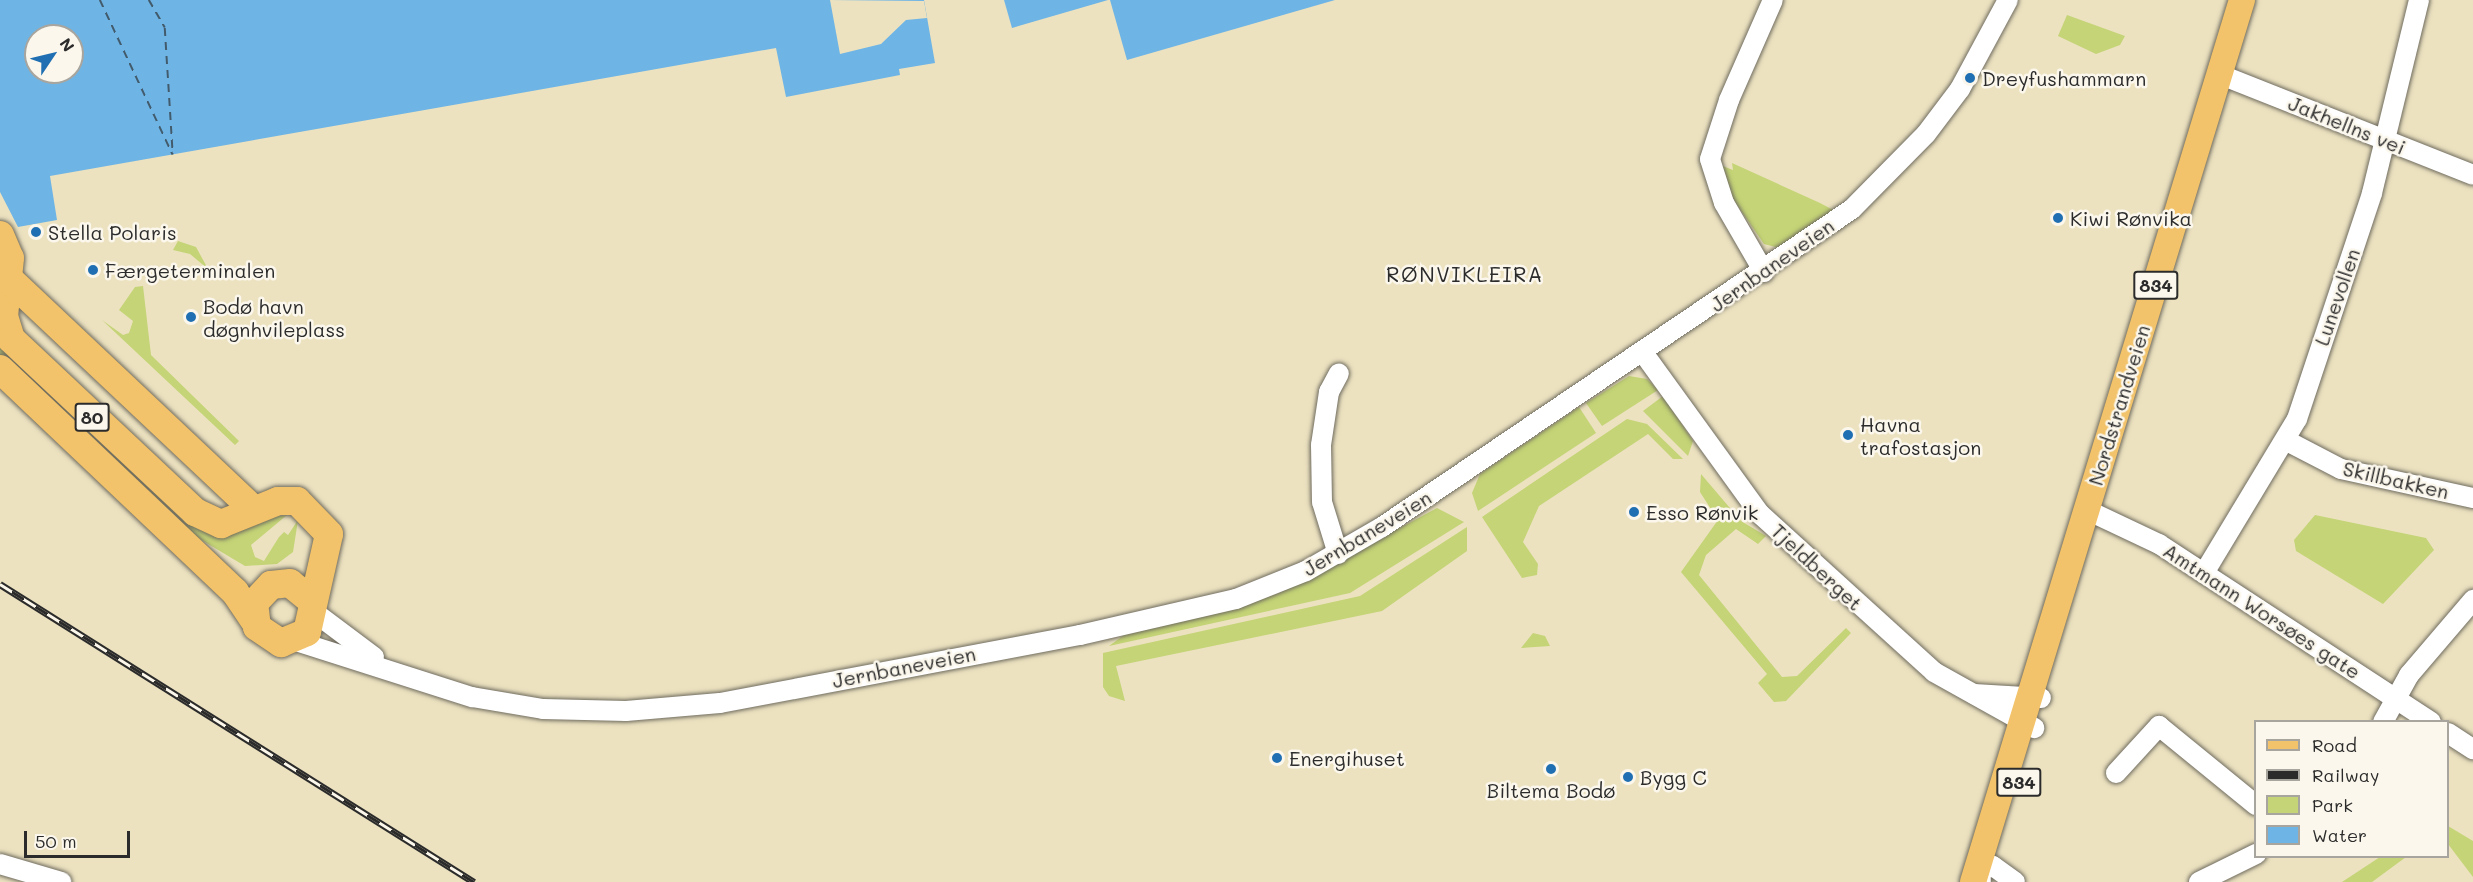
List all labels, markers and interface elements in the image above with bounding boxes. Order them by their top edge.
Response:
north arrow [24,24,84,84]
text: N [55,34,80,56]
place label: Dreyfushammarn [1982,66,2146,90]
marker: Dreyfushammarn [1963,71,1977,85]
street label: Jakhellns vei [2285,91,2409,159]
place label: Kiwi Rønvika [2070,206,2192,230]
marker: Kiwi Rønvika [2051,211,2065,225]
street label: Jernbaneveien [1705,213,1839,317]
place label: Stella Polaris [48,220,177,244]
marker: Stella Polaris [29,225,43,239]
street label: Lunevollen [2309,245,2365,349]
place label: Færgeterminalen [105,258,275,282]
district label: RØNVIKLEIRA [1386,261,1544,287]
marker: Færgeterminalen [86,263,100,277]
road number: 834 [2132,270,2180,300]
place label: Bodø havn døgnhvileplass [203,294,345,341]
marker: Bodø havn døgnhvileplass [184,310,198,324]
street label: Nordstrandveien [2083,322,2155,488]
road number: 80 [74,402,110,432]
place label: Havna trafostasjon [1860,412,1981,459]
marker: Havna trafostasjon [1841,428,1855,442]
street label: Skillbakken [2341,456,2451,504]
street label: Jernbaneveien [1298,485,1436,581]
place label: Esso Rønvik [1646,500,1758,524]
marker: Esso Rønvik [1627,505,1641,519]
street label: Tjeldberget [1766,519,1868,615]
street label: Amtmann Worsøes gate [2159,538,2365,684]
street label: Jernbaneveien [830,641,978,693]
legend [2254,720,2449,858]
text: Road [2312,733,2357,757]
place label: Energihuset [1289,746,1405,770]
marker: Energihuset [1270,751,1284,765]
marker: Biltema Bodø [1544,762,1558,776]
text: Railway [2312,763,2379,787]
place label: Bygg C [1640,765,1707,789]
road number: 834 [1995,767,2043,797]
marker: Bygg C [1621,770,1635,784]
place label: Biltema Bodø [1487,778,1615,802]
text: Park [2312,793,2353,817]
scale bar [27,819,134,857]
text: Water [2312,823,2367,847]
text: 50 m [35,829,77,853]

